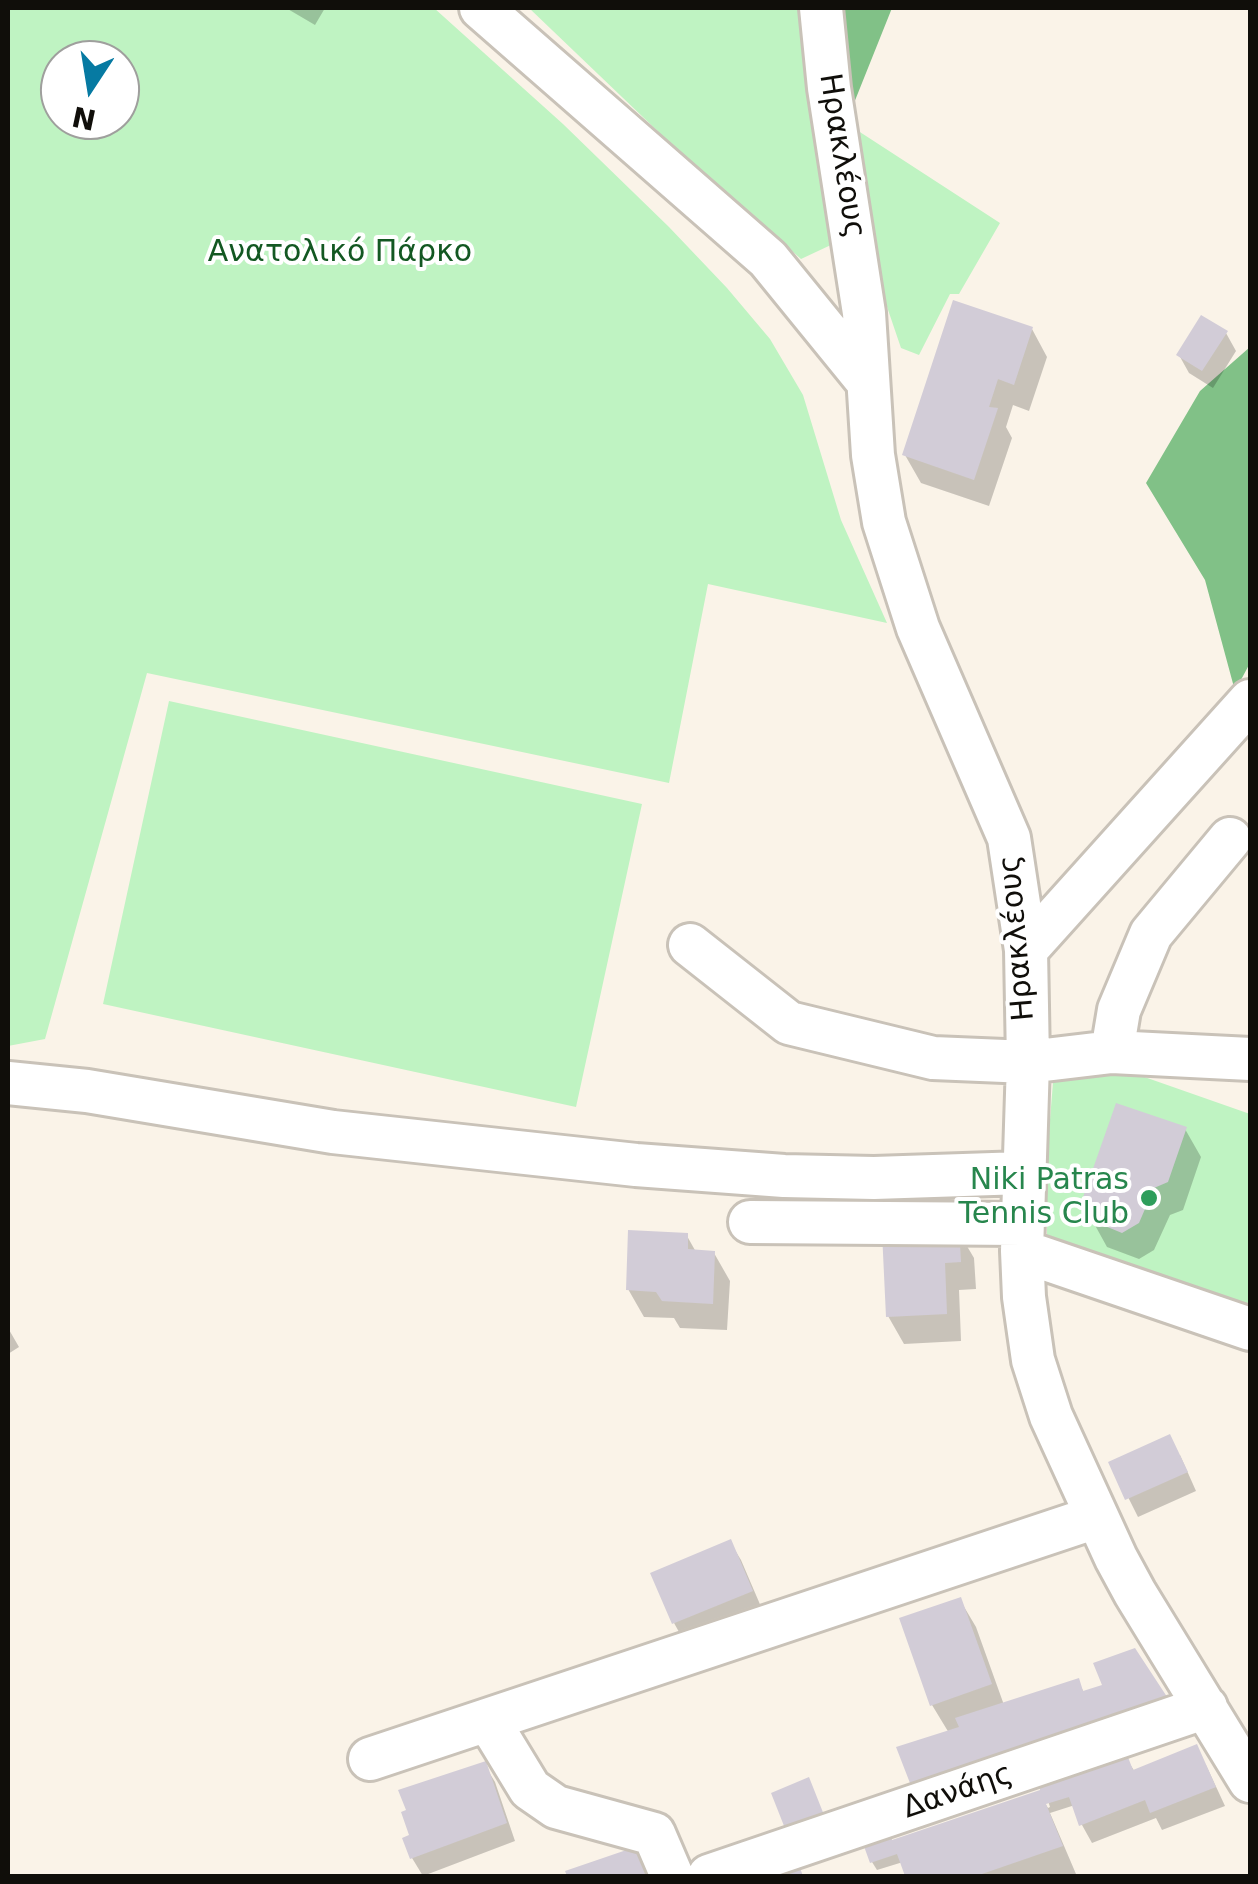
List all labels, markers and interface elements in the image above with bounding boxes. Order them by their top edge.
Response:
north arrow [40,40,140,140]
street label: Ηρακλέους [810,71,872,241]
text: N [69,99,99,136]
park label: Ανατολικό Πάρκο [208,235,472,271]
street label: Ηρακλέους [993,854,1043,1022]
place label: Niki Patras Tennis Club [958,1163,1129,1234]
marker: Niki Patras Tennis Club [1138,1187,1160,1209]
street label: Δανάης [899,1757,1017,1827]

